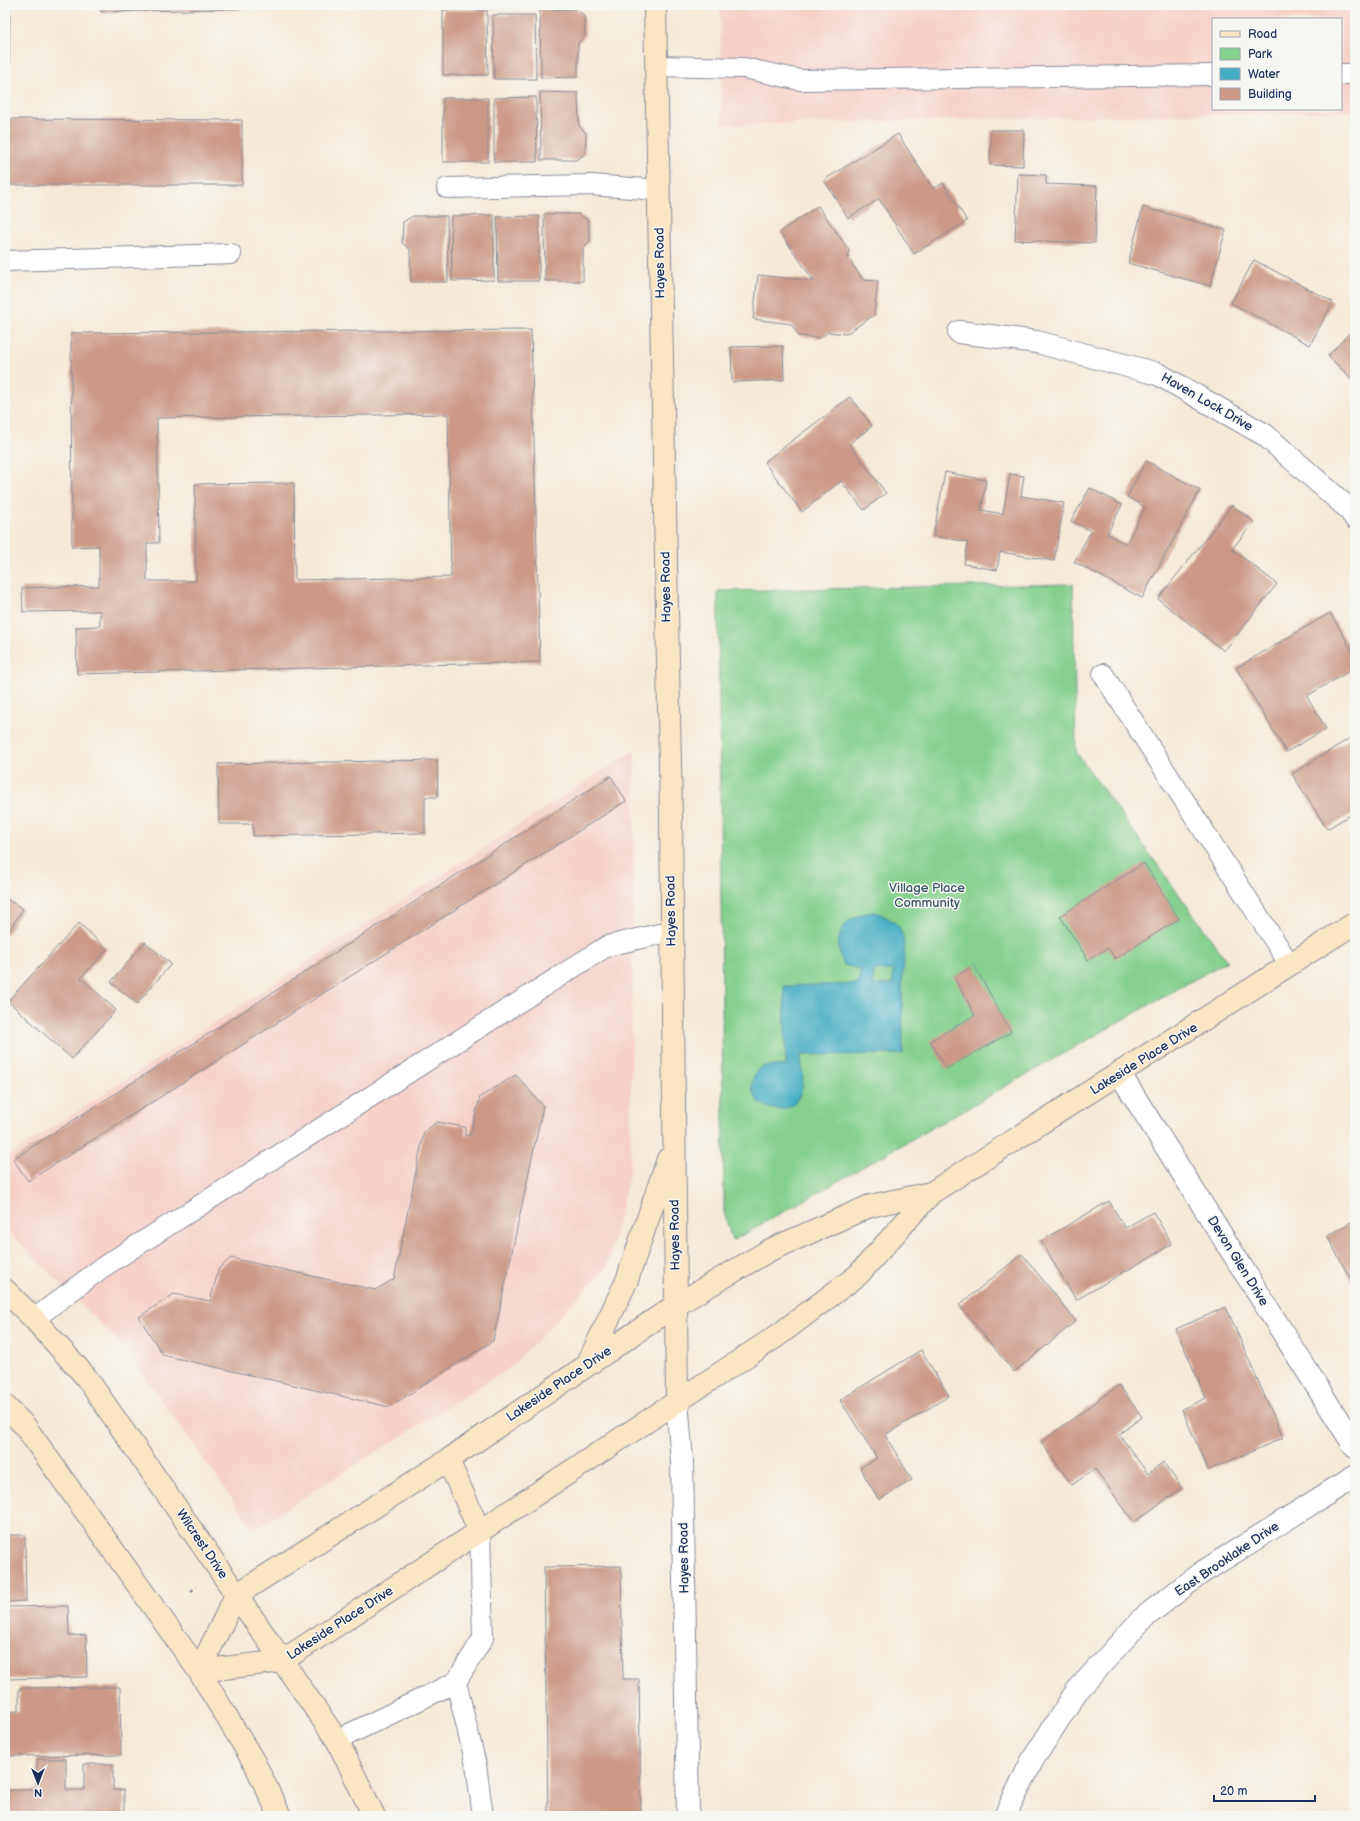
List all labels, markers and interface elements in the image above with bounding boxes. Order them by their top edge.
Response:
legend [1212,18,1342,110]
text: Road [1248,27,1277,42]
text: Park [1248,47,1272,62]
text: Water [1248,67,1280,82]
text: Building [1248,87,1292,102]
street label: Hayes Road [651,227,669,299]
street label: Haven Lock Drive [1158,369,1256,435]
street label: Hayes Road [657,551,675,623]
street label: Hayes Road [662,875,680,947]
park label: Village Place Community [889,880,965,911]
street label: Lakeside Place Drive [1087,1019,1201,1099]
street label: Hayes Road [666,1199,684,1271]
street label: Devon Glen Drive [1204,1213,1272,1309]
street label: Lakeside Place Drive [503,1343,615,1425]
street label: Wilcrest Drive [173,1506,231,1582]
street label: East Brooklake Drive [1172,1518,1282,1600]
street label: Hayes Road [675,1522,693,1594]
street label: Lakeside Place Drive [284,1583,396,1663]
north arrow [18,1763,58,1803]
scale bar [1214,1777,1315,1803]
text: 20 m [1220,1784,1247,1799]
text: N [34,1786,42,1799]

